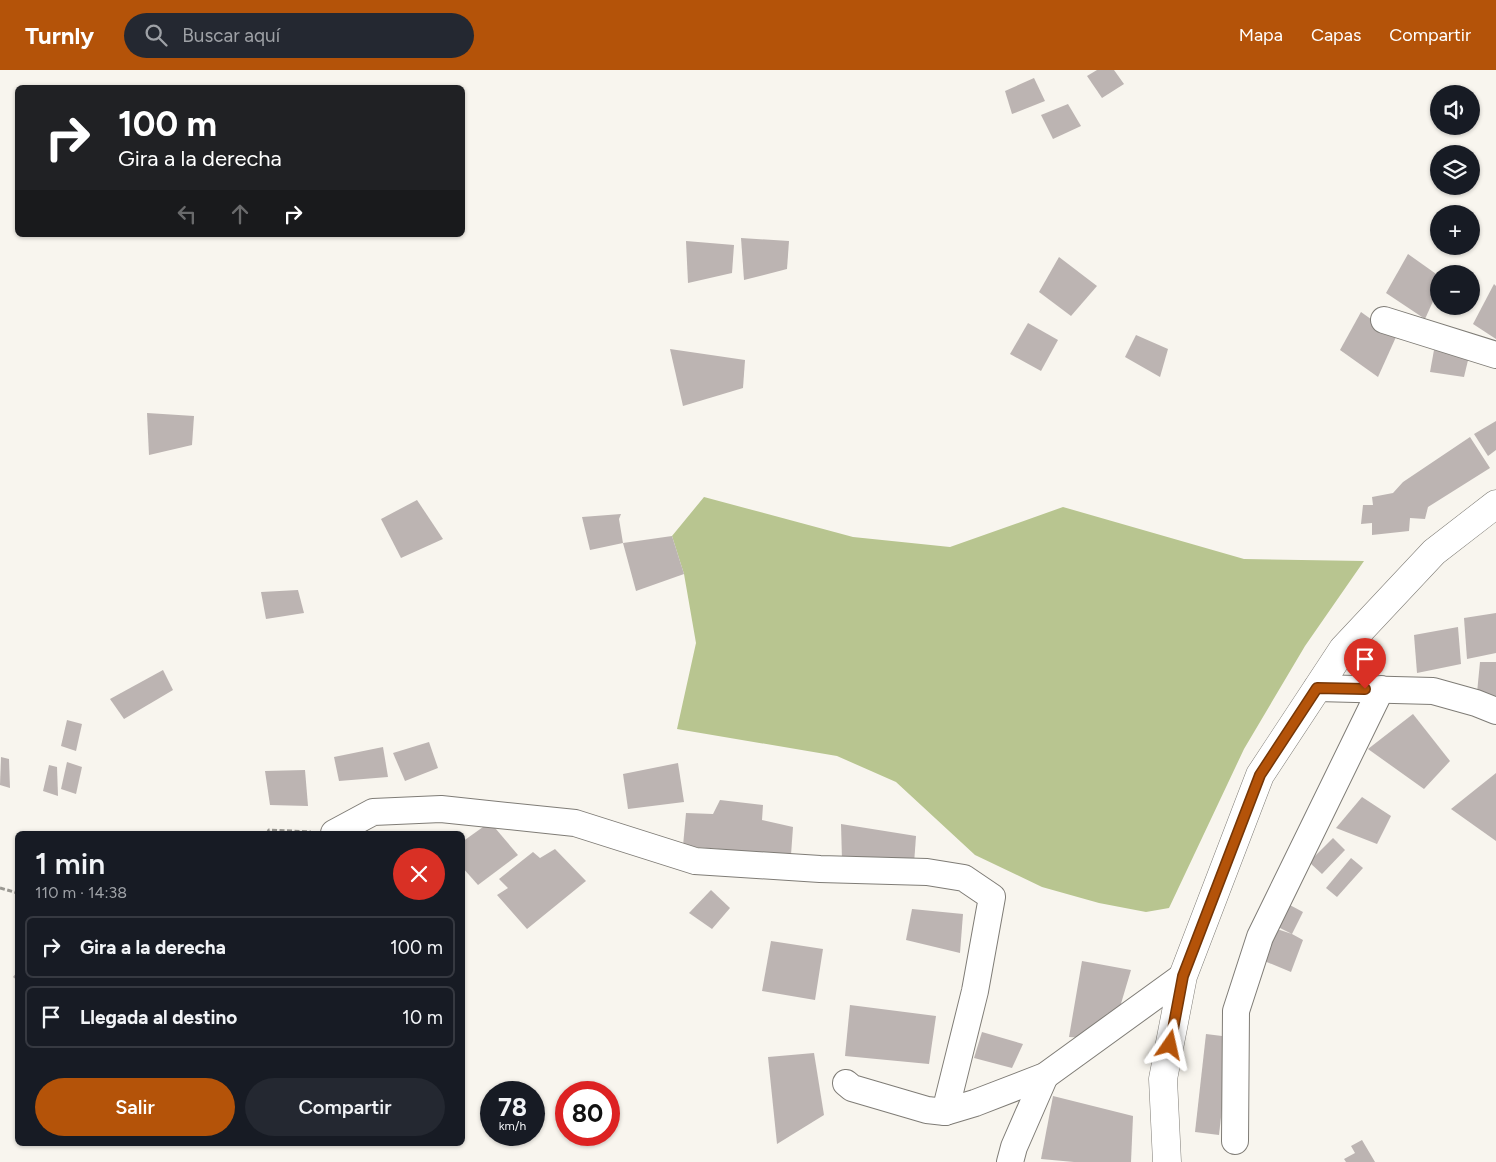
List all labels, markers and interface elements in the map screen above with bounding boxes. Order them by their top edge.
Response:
search box [124,13,474,58]
text: Turnly [25,21,94,50]
icon: search [142,21,170,49]
text: Buscar aquí [182,24,280,47]
text: Mapa [1239,24,1283,46]
text: Capas [1311,24,1361,46]
text: Compartir [1389,24,1471,46]
map controls [1430,85,1480,315]
button: sound [1430,85,1480,135]
text: 100 m [118,103,217,145]
icon: right [35,105,100,170]
text: Gira a la derecha [118,145,282,172]
button: layers [1430,145,1480,195]
icon: left [173,200,201,228]
icon: ahead [226,200,254,228]
icon: right [279,200,307,228]
button: + [1430,205,1480,255]
button: − [1430,265,1480,315]
pin [1344,638,1386,689]
icon: arrive [1351,645,1379,673]
text: 1 min [35,845,105,882]
button: close [393,848,445,900]
text: 110 m · 14:38 [35,883,127,902]
icon: right [37,933,65,961]
text: Gira a la derecha [80,936,226,959]
text: 100 m [390,936,443,959]
icon: arrive [37,1003,65,1031]
text: Llegada al destino [80,1006,237,1029]
text: 10 m [402,1006,443,1029]
position arrow [1143,1018,1195,1070]
button: Salir [35,1078,235,1136]
button: Compartir [245,1078,445,1136]
speed limit sign: 80 [555,1081,620,1146]
text: 78 [498,1092,527,1122]
text: km/h [499,1119,526,1133]

